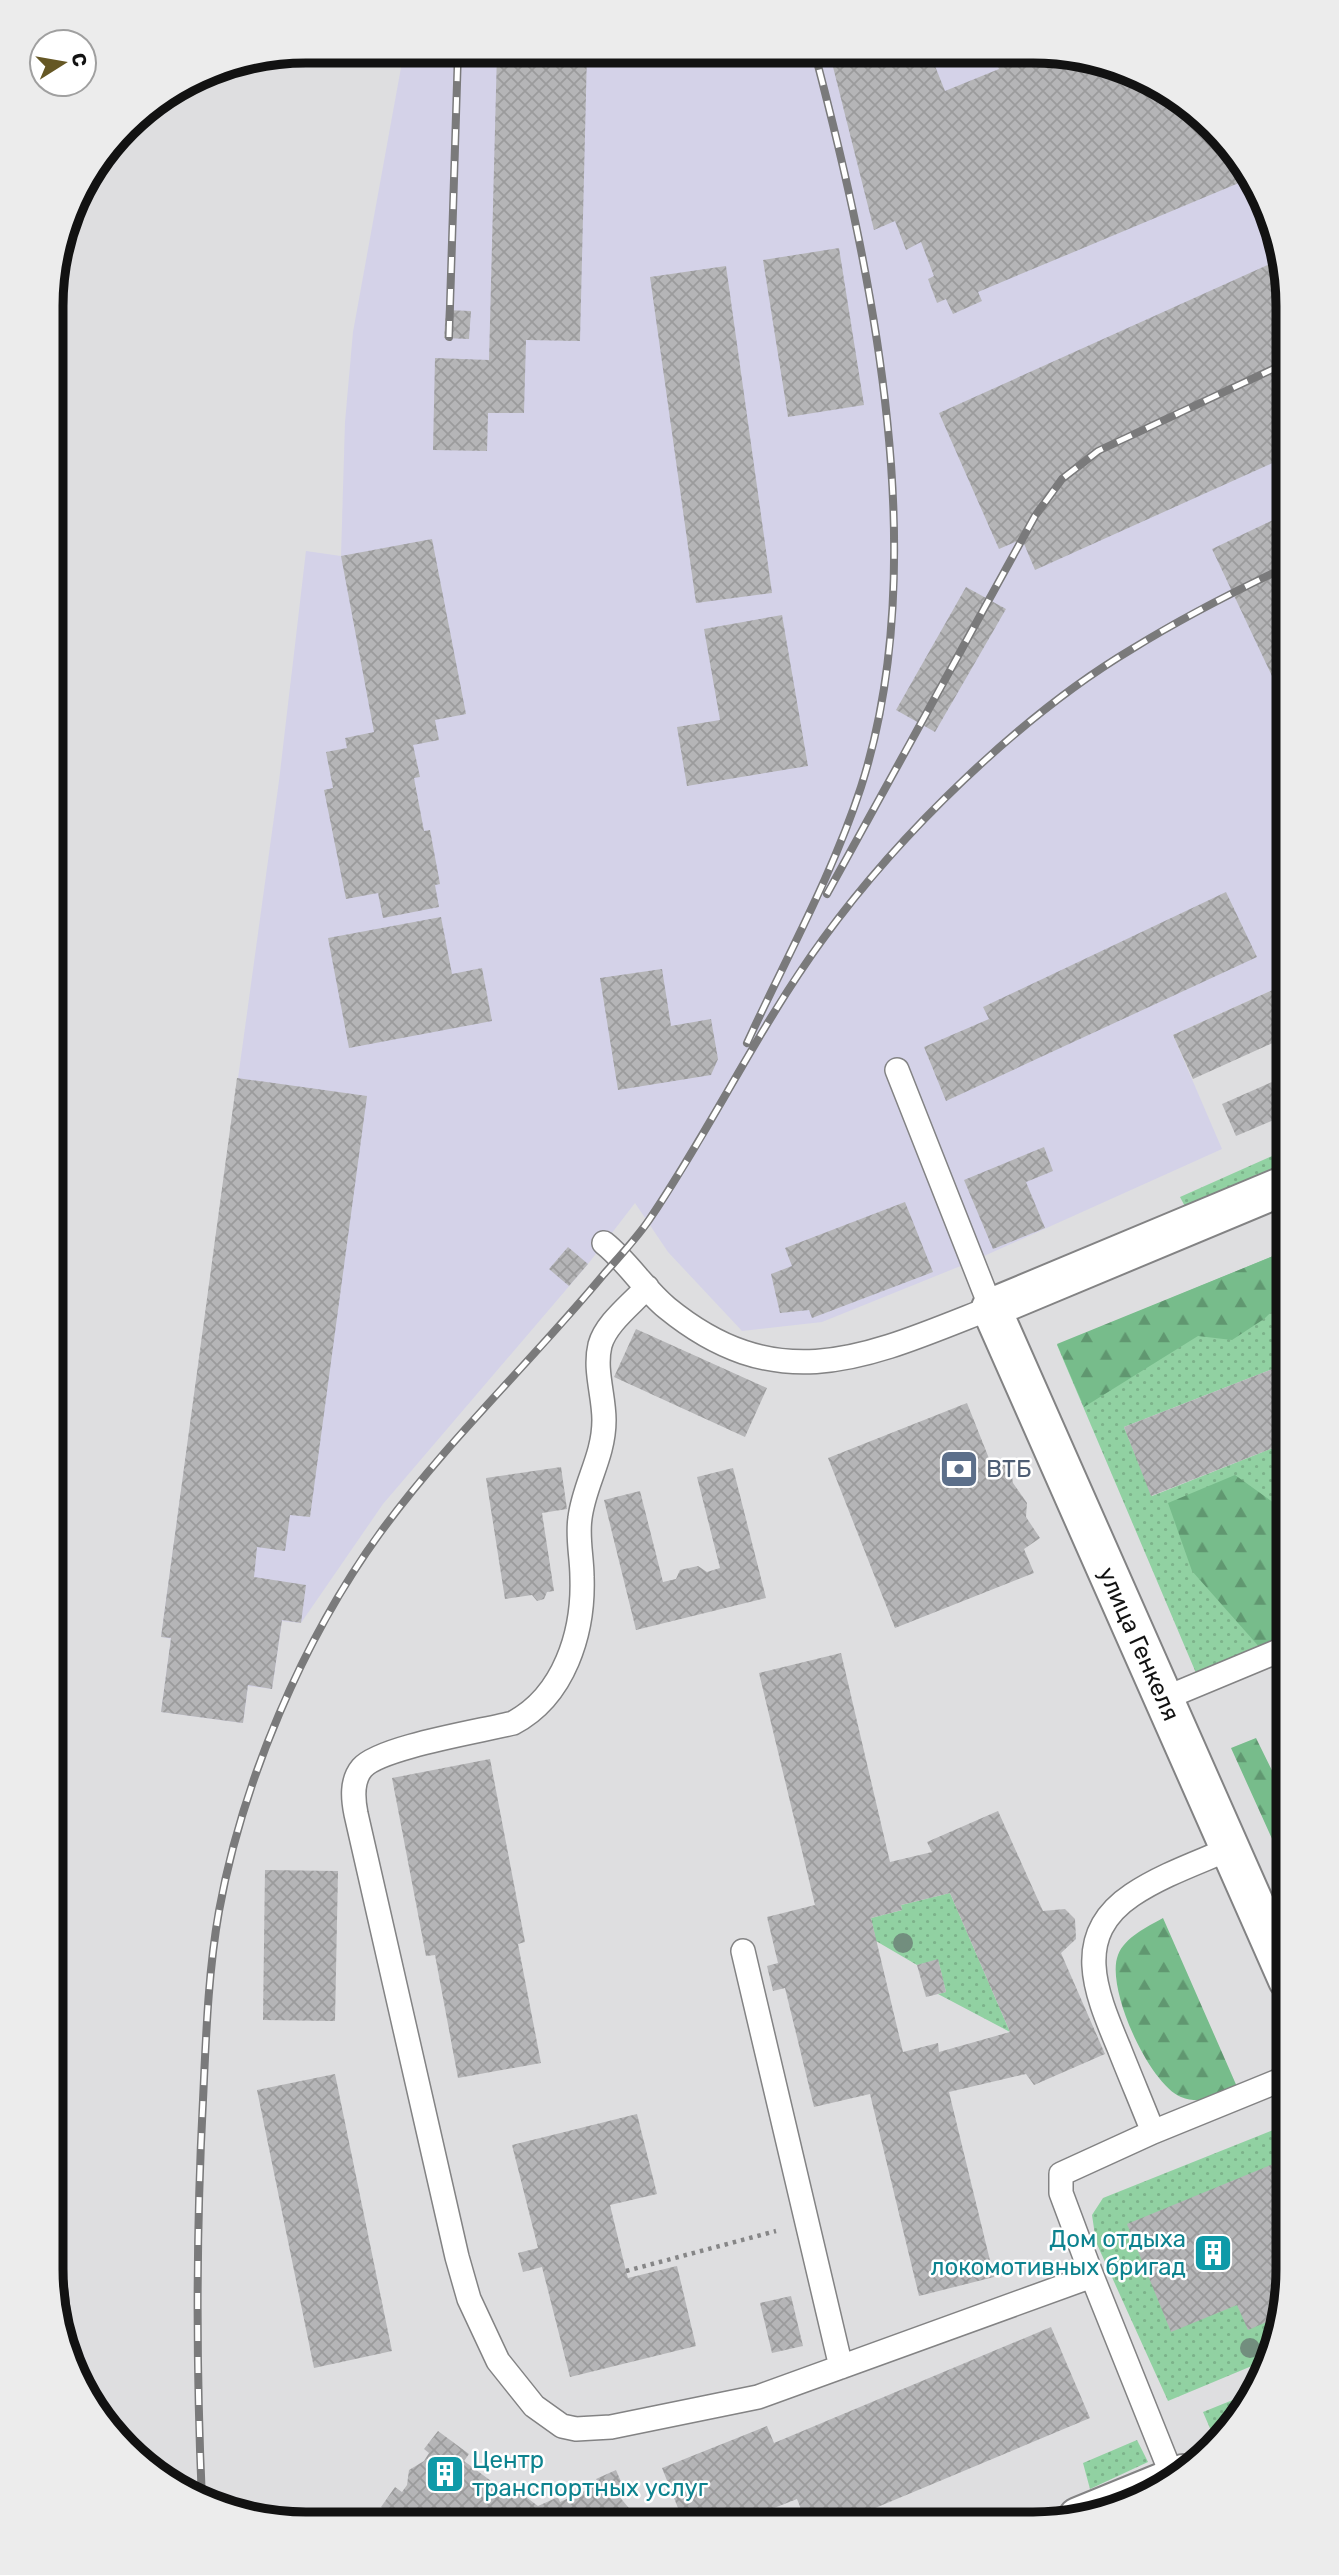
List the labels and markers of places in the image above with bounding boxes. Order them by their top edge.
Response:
bank icon: ВТБ [938,1448,980,1490]
place label: ВТБ [986,1455,1031,1483]
place label: Дом отдыха локомотивных бригад [930,2225,1186,2281]
building icon: Дом отдыха локомотивных бригад [1192,2232,1234,2274]
place label: Центр транспортных услуг [472,2446,709,2502]
building icon: Центр транспортных услуг [424,2453,466,2495]

